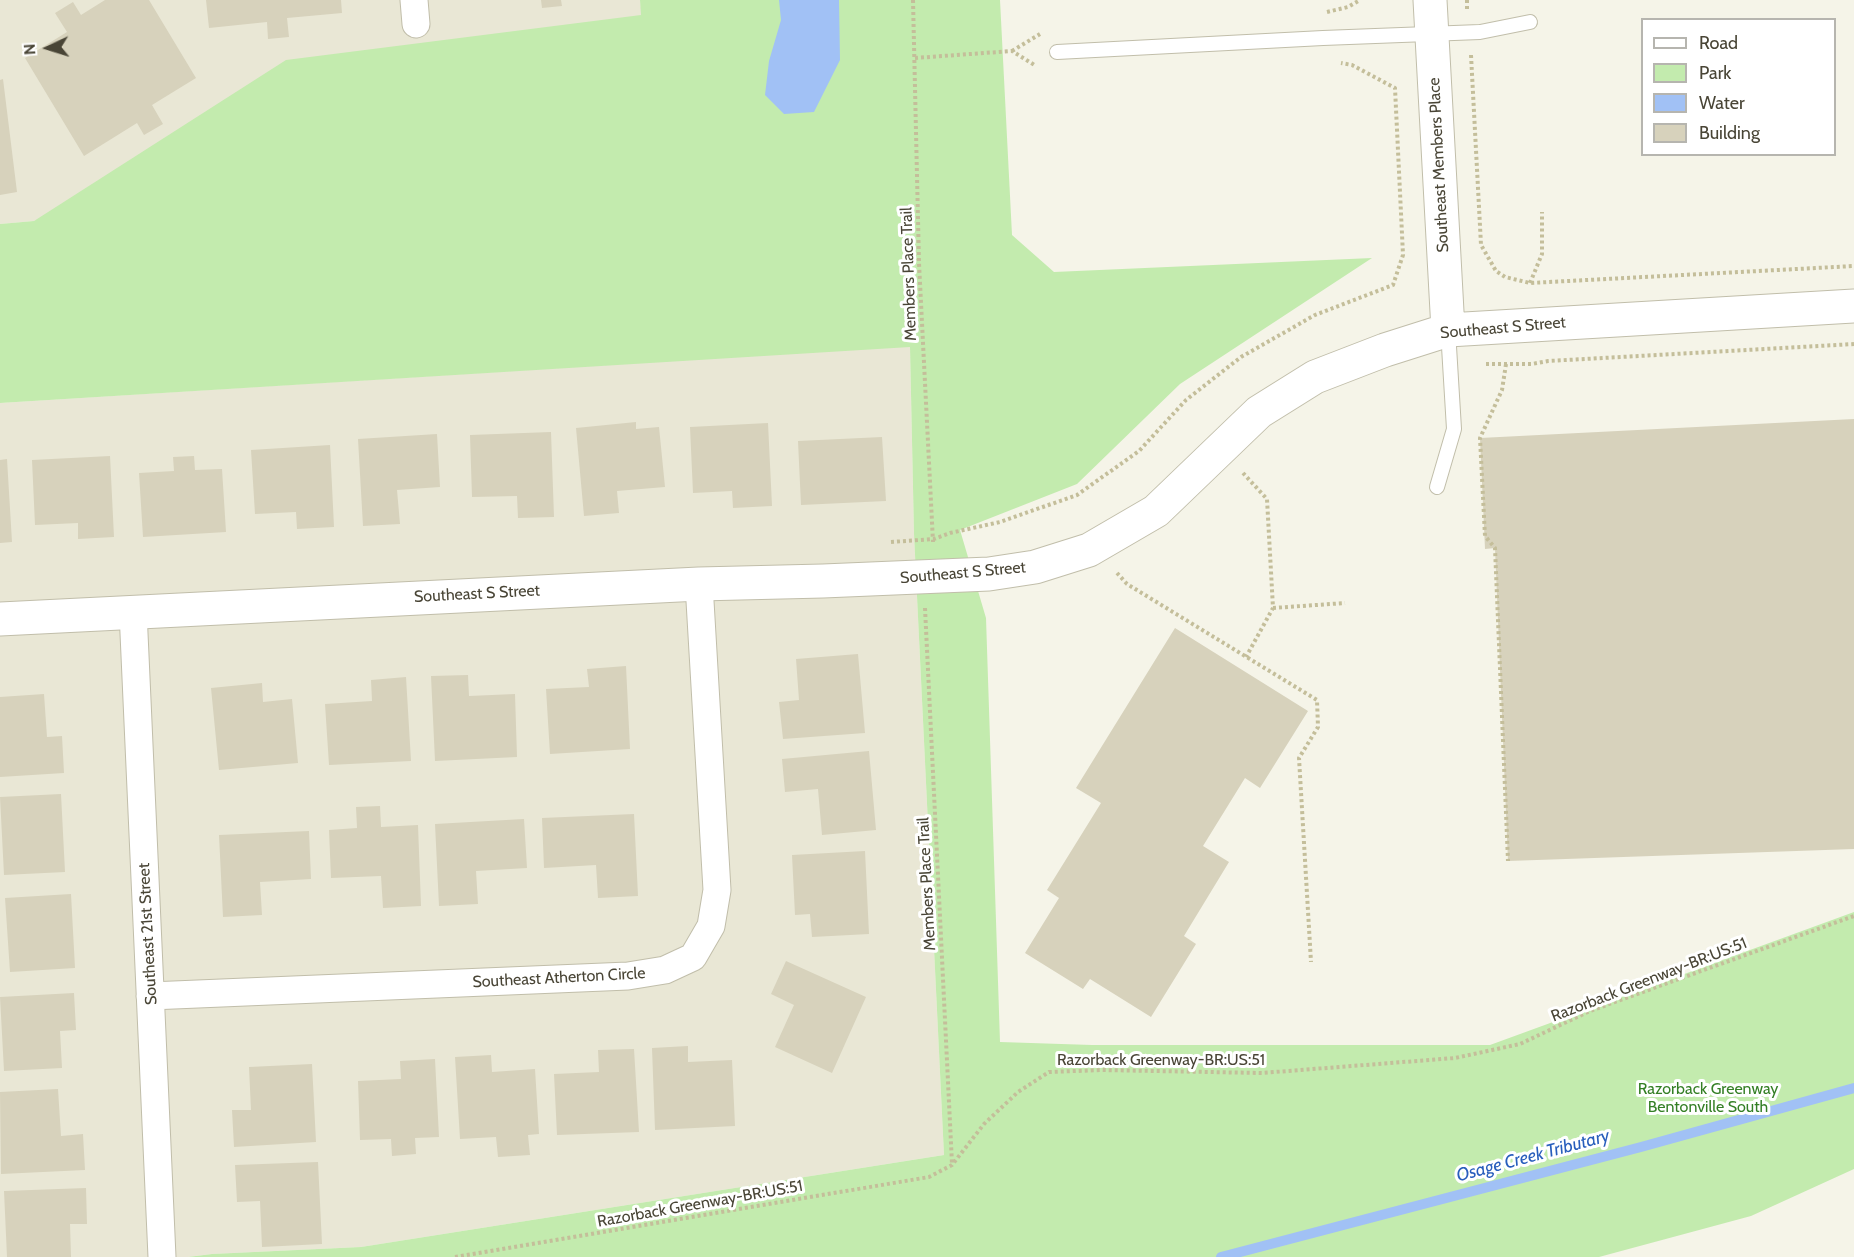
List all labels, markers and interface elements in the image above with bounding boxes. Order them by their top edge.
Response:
north arrow [18,18,78,78]
legend [1641,18,1836,156]
text: Road [1699,32,1738,54]
text: N [20,43,39,56]
text: Park [1699,62,1731,84]
street label: Southeast Members Place [1425,77,1453,253]
text: Water [1699,92,1745,114]
text: Building [1699,122,1760,144]
street label: Members Place Trail [897,207,921,341]
street label: Southeast S Street [1439,313,1567,343]
street label: Southeast S Street [899,558,1027,588]
street label: Southeast S Street [414,581,540,607]
street label: Members Place Trail [914,817,940,951]
street label: Southeast 21st Street [135,862,161,1006]
street label: Razorback Greenway-BR:US:51 [1548,934,1750,1026]
street label: Southeast Atherton Circle [472,964,646,992]
street label: Razorback Greenway-BR:US:51 [1057,1050,1265,1070]
park label: Razorback Greenway Bentonville South [1638,1079,1778,1117]
water label: Osage Creek Tributary [1454,1125,1612,1187]
street label: Razorback Greenway-BR:US:51 [596,1176,804,1232]

